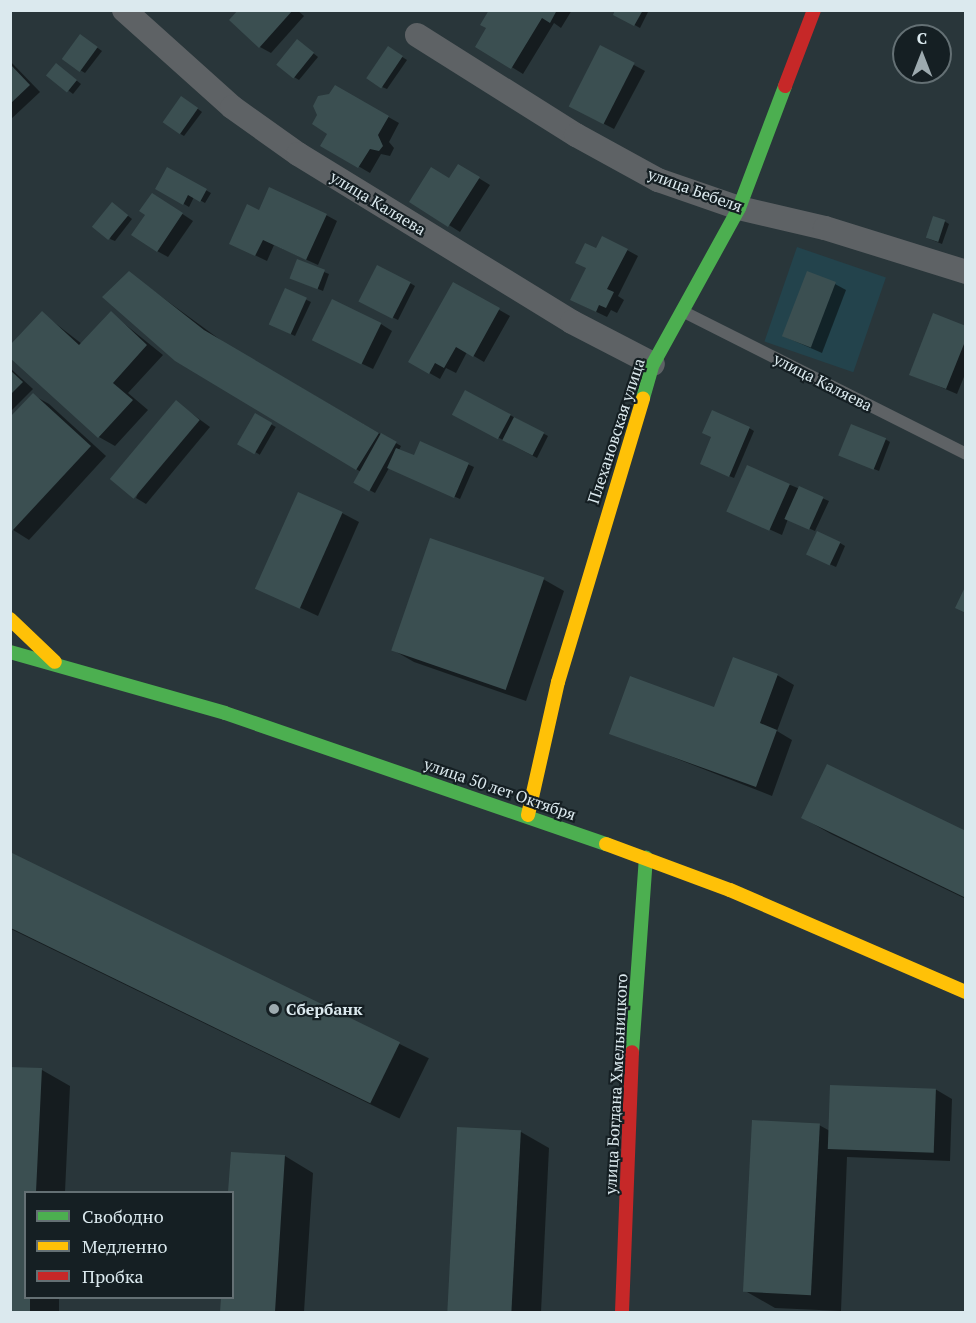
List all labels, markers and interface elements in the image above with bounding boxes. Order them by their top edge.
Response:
north arrow [892,24,952,84]
text: С [917,27,927,49]
street label: улица Бебеля [645,164,745,216]
street label: улица Каляева [327,167,429,239]
street label: улица Каляева [770,349,876,415]
street label: Плехановская улица [583,356,649,506]
street label: улица 50 лет Октября [421,754,579,824]
street label: улица Богдана Хмельницкого [601,973,631,1195]
place label: Сбербанк [286,999,362,1019]
marker: Сбербанк [267,1002,281,1016]
legend [24,1191,234,1299]
text: Свободно [82,1204,164,1228]
text: Медленно [82,1234,168,1258]
text: Пробка [82,1264,144,1288]

